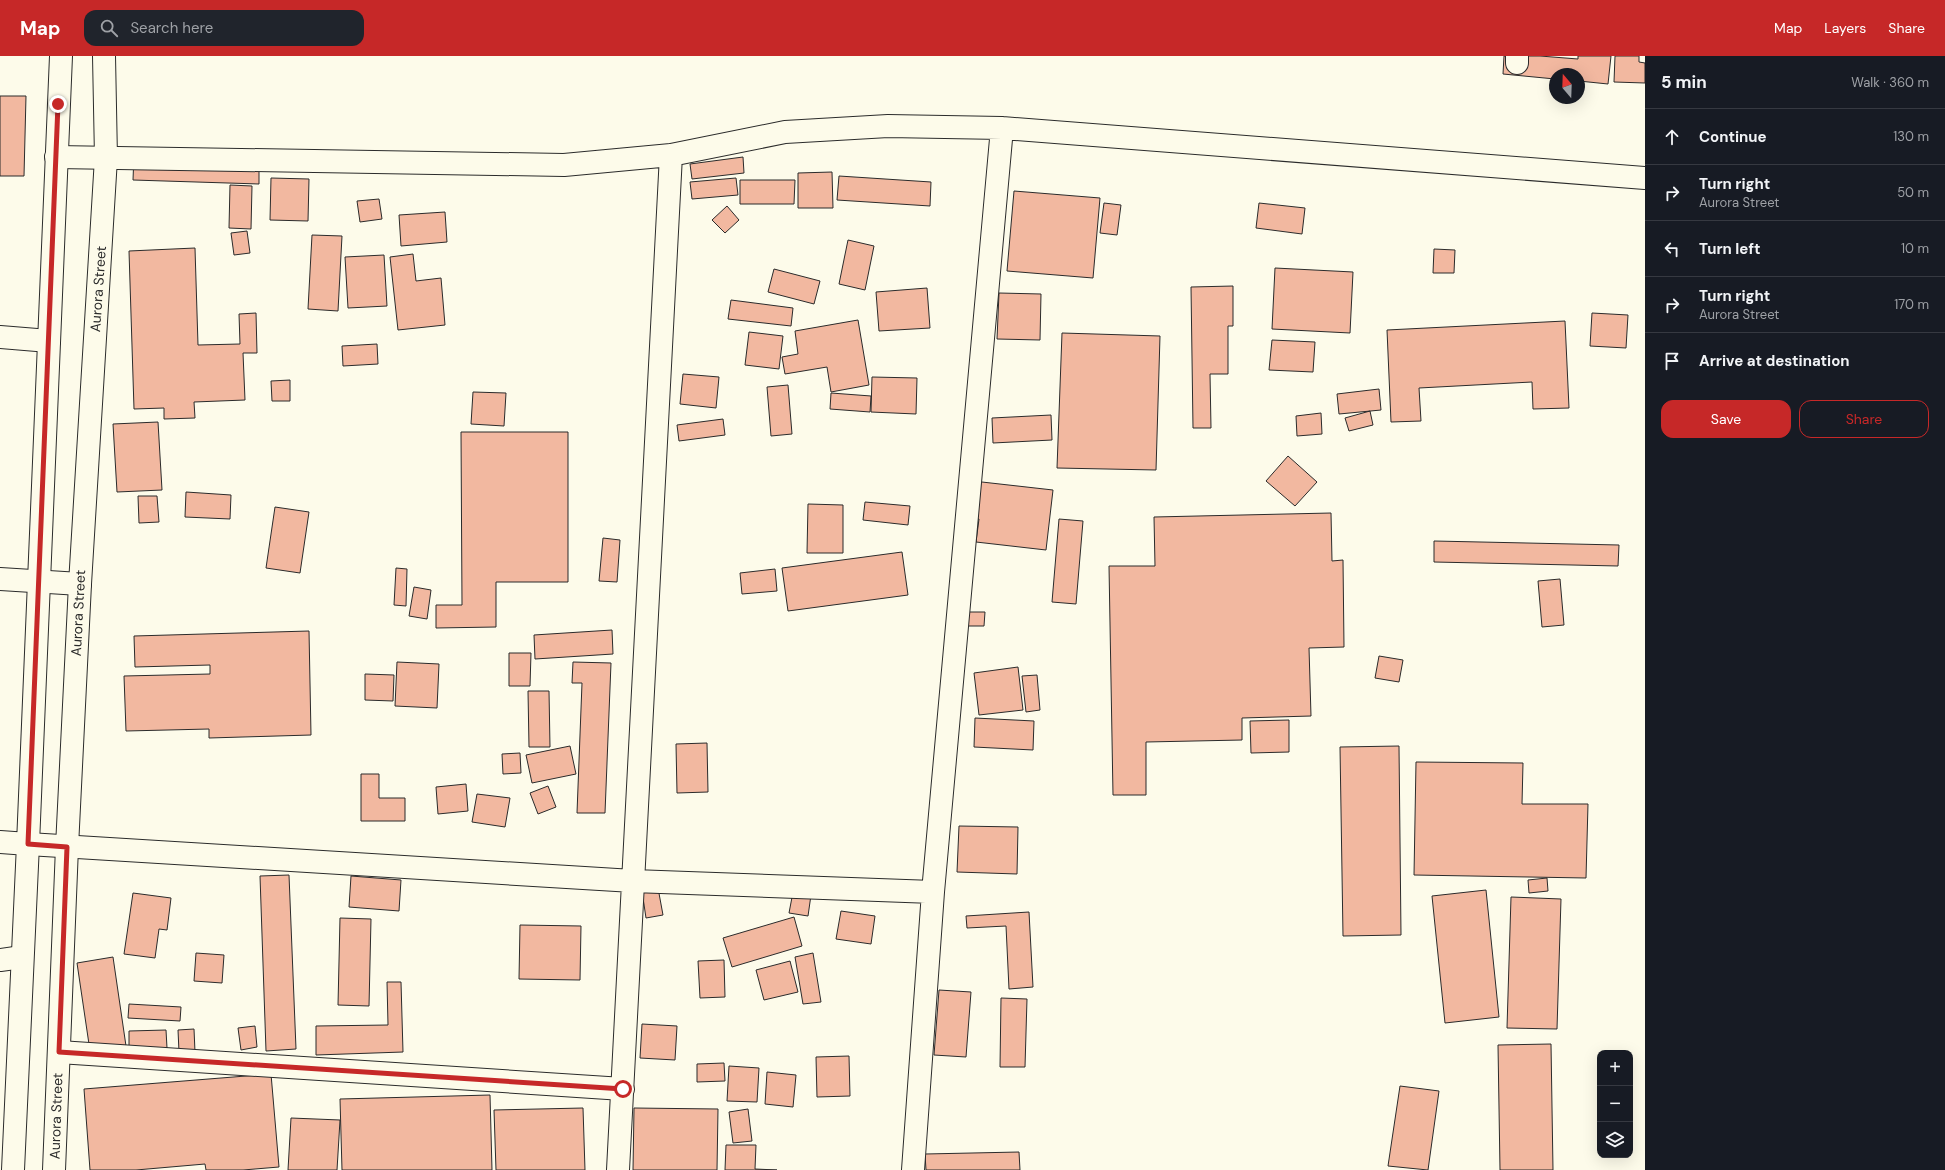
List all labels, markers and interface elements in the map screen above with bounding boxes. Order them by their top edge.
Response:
search box [84,10,364,46]
text: Map [20,16,60,41]
icon: search [98,17,120,39]
text: Search here [130,18,213,38]
text: Map [1774,19,1802,37]
text: Layers [1824,19,1866,37]
text: Share [1888,19,1925,37]
north arrow [1549,68,1585,104]
text: 5 min [1661,71,1707,93]
text: Walk · 360 m [1851,74,1929,91]
route end [49,95,67,113]
icon: ahead [1661,126,1683,148]
text: Continue [1699,127,1767,147]
text: 130 m [1893,128,1929,145]
text: Turn right [1699,174,1770,194]
icon: right [1661,182,1683,204]
text: 50 m [1897,184,1929,201]
text: Aurora Street [1699,194,1779,211]
icon: left [1661,238,1683,260]
text: Turn left [1699,239,1760,259]
text: 10 m [1901,240,1929,257]
street label: Aurora Street [86,245,110,333]
text: Turn right [1699,286,1770,306]
icon: right [1661,294,1683,316]
text: 170 m [1894,296,1929,313]
text: Aurora Street [1699,306,1779,323]
icon: arrive [1661,350,1683,372]
text: Arrive at destination [1699,351,1850,371]
button: Save [1661,400,1791,438]
button: Share [1799,400,1929,438]
street label: Aurora Street [67,569,89,657]
map controls [1597,1050,1633,1158]
button: + [1597,1050,1633,1086]
street label: Aurora Street [45,1072,67,1160]
route start [614,1080,632,1098]
button: − [1597,1086,1633,1122]
button: layers [1597,1122,1633,1158]

